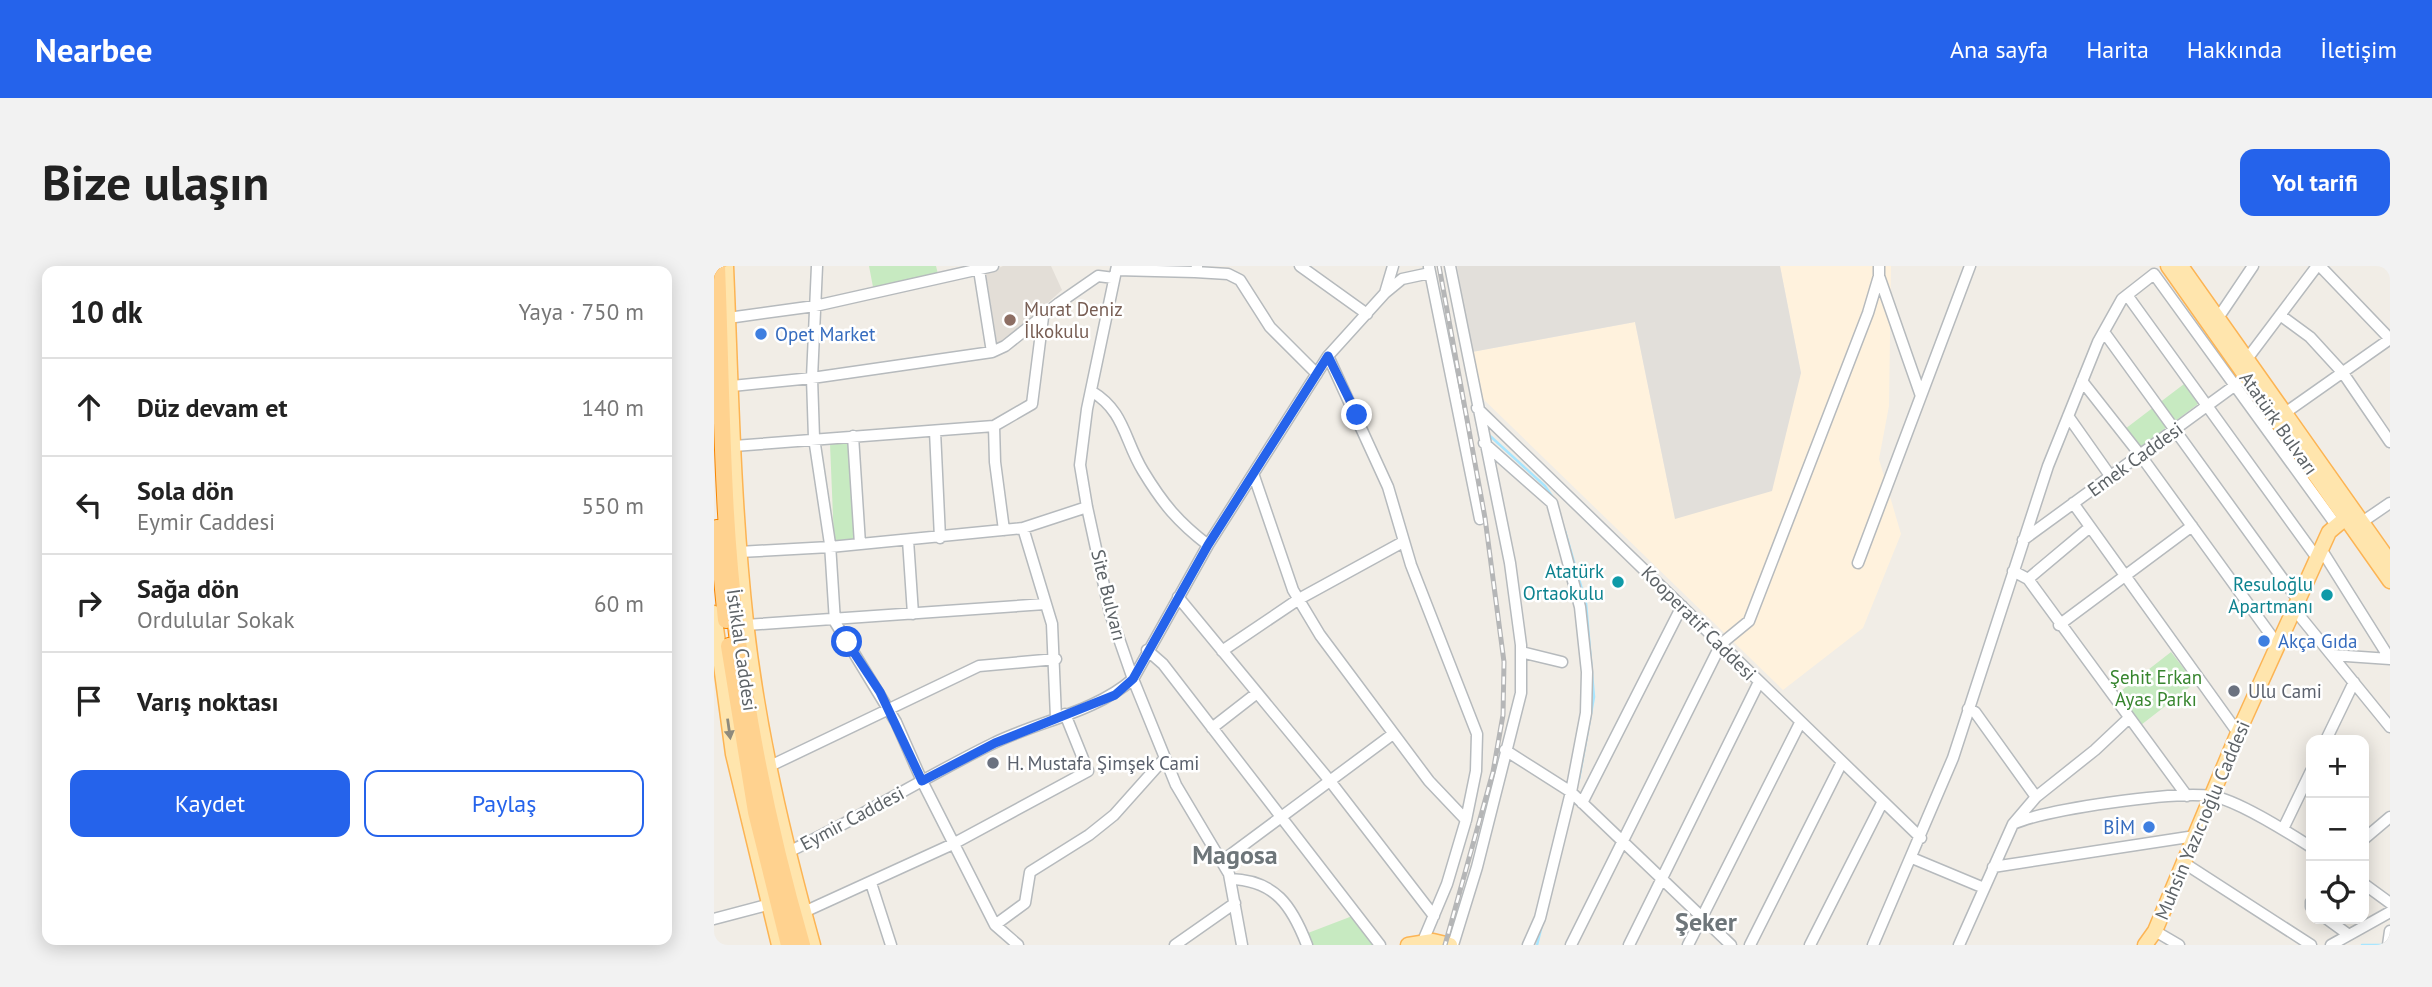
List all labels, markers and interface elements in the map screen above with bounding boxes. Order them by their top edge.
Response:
text: Nearbee [35,28,152,71]
text: Ana sayfa [1950,34,2048,65]
text: Harita [2086,34,2149,65]
text: Hakkında [2187,34,2282,65]
text: İletişim [2320,34,2397,65]
button: Yol tarifi [2240,149,2390,216]
text: Bize ulaşın [42,150,269,214]
text: 10 dk [70,292,143,331]
text: Yaya · 750 m [518,297,644,326]
place label: Murat Deniz İlkokulu [1024,297,1123,343]
marker: Murat Deniz İlkokulu [1002,312,1018,328]
place label: Opet Market [775,322,876,346]
marker: Opet Market [753,326,769,342]
street label: Atatürk Bulvarı [2235,367,2323,479]
icon: ahead [70,388,108,426]
text: Düz devam et [137,391,287,424]
text: 140 m [582,393,644,422]
route end [1341,399,1372,430]
street label: Emek Caddesi [2083,416,2187,502]
text: Sola dön [137,474,234,507]
icon: left [70,486,108,524]
text: 550 m [582,491,644,520]
text: Eymir Caddesi [137,507,275,536]
street label: Site Bulvarı [1086,547,1132,643]
place label: Atatürk Ortaokulu [1523,559,1604,605]
street label: Kooperatif Caddesi [1637,561,1761,685]
text: Sağa dön [137,572,239,605]
place label: Resuloğlu Apartmanı [2228,572,2313,618]
marker: Atatürk Ortaokulu [1610,574,1626,590]
icon: right [70,584,108,622]
street label: İstiklal Caddesi [722,587,762,713]
marker: Resuloğlu Apartmanı [2319,587,2335,603]
text: 60 m [594,589,644,618]
text: Ordulular Sokak [137,605,295,634]
route start [831,626,862,657]
place label: Akça Gıda [2278,629,2357,653]
marker: Akça Gıda [2256,633,2272,649]
park label: Şehit Erkan Ayas Parkı [2110,665,2202,711]
place label: Ulu Cami [2248,679,2322,703]
icon: arrive [70,682,108,720]
marker: Ulu Cami [2226,683,2242,699]
text: Varış noktası [137,685,279,718]
street label: Muhsin Yazıcıoğlu Caddesi [2149,717,2255,923]
one-way arrow [724,718,735,740]
map controls [2306,735,2369,924]
button: + [2306,735,2369,798]
place label: H. Mustafa Şimşek Cami [1007,751,1199,775]
marker: H. Mustafa Şimşek Cami [985,755,1001,771]
button: Kaydet [70,770,350,837]
button: Paylaş [364,770,644,837]
street label: Eymir Caddesi [796,781,908,855]
button: − [2306,798,2369,861]
place label: BİM [2103,815,2135,839]
marker: BİM [2141,819,2157,835]
district label: Magosa [1192,838,1278,871]
button: locate [2306,861,2369,924]
district label: Şeker [1675,905,1738,938]

